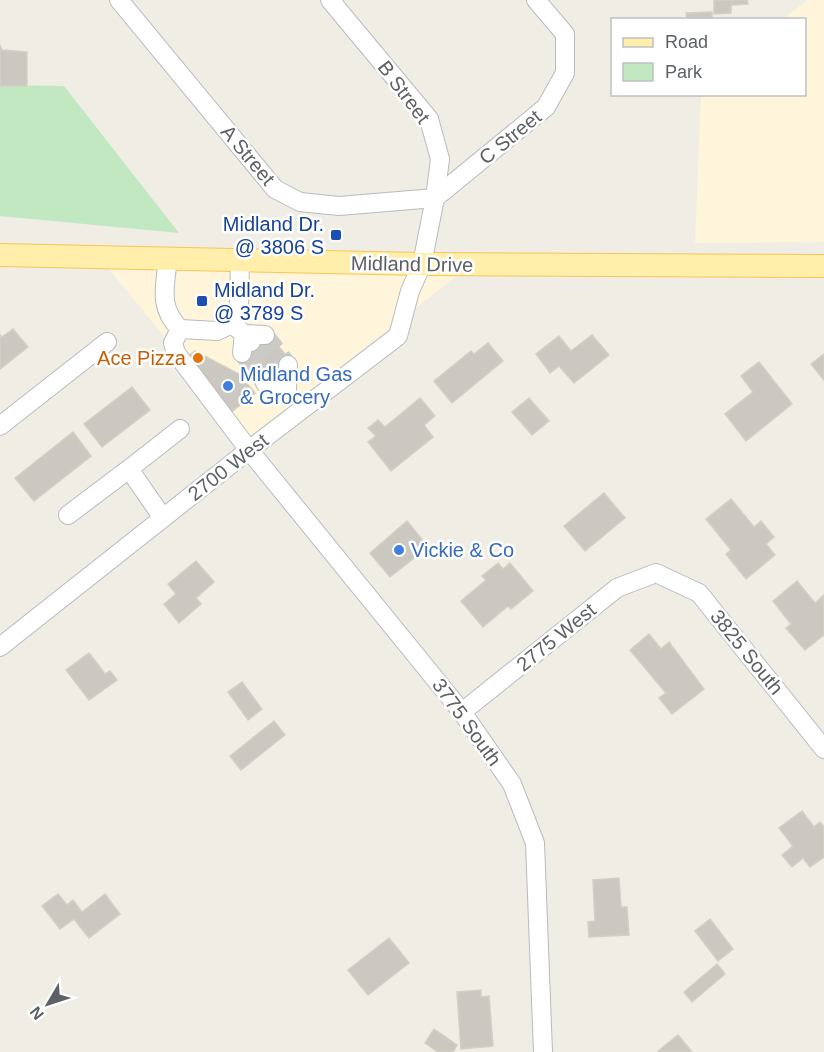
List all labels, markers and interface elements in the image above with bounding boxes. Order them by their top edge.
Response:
legend [611,18,806,96]
text: Road [665,32,708,52]
street label: B Street [373,57,435,128]
text: Park [665,62,703,82]
street label: C Street [475,105,546,169]
street label: A Street [217,121,280,190]
place label: Midland Dr. @ 3806 S [223,213,324,258]
marker: Midland Dr. @ 3806 S [329,228,343,242]
street label: Midland Drive [351,252,473,276]
place label: Midland Dr. @ 3789 S [214,279,315,324]
marker: Midland Dr. @ 3789 S [195,294,209,308]
place label: Ace Pizza [97,347,187,369]
marker: Ace Pizza [191,351,205,365]
place label: Midland Gas & Grocery [240,363,352,408]
marker: Midland Gas & Grocery [221,379,235,393]
street label: 2700 West [184,429,273,505]
place label: Vickie & Co [411,539,514,561]
marker: Vickie & Co [392,543,406,557]
street label: 2775 West [512,598,600,676]
street label: 3825 South [706,605,788,699]
street label: 3775 South [428,674,506,770]
north arrow [18,974,78,1034]
text: N [26,1003,47,1023]

